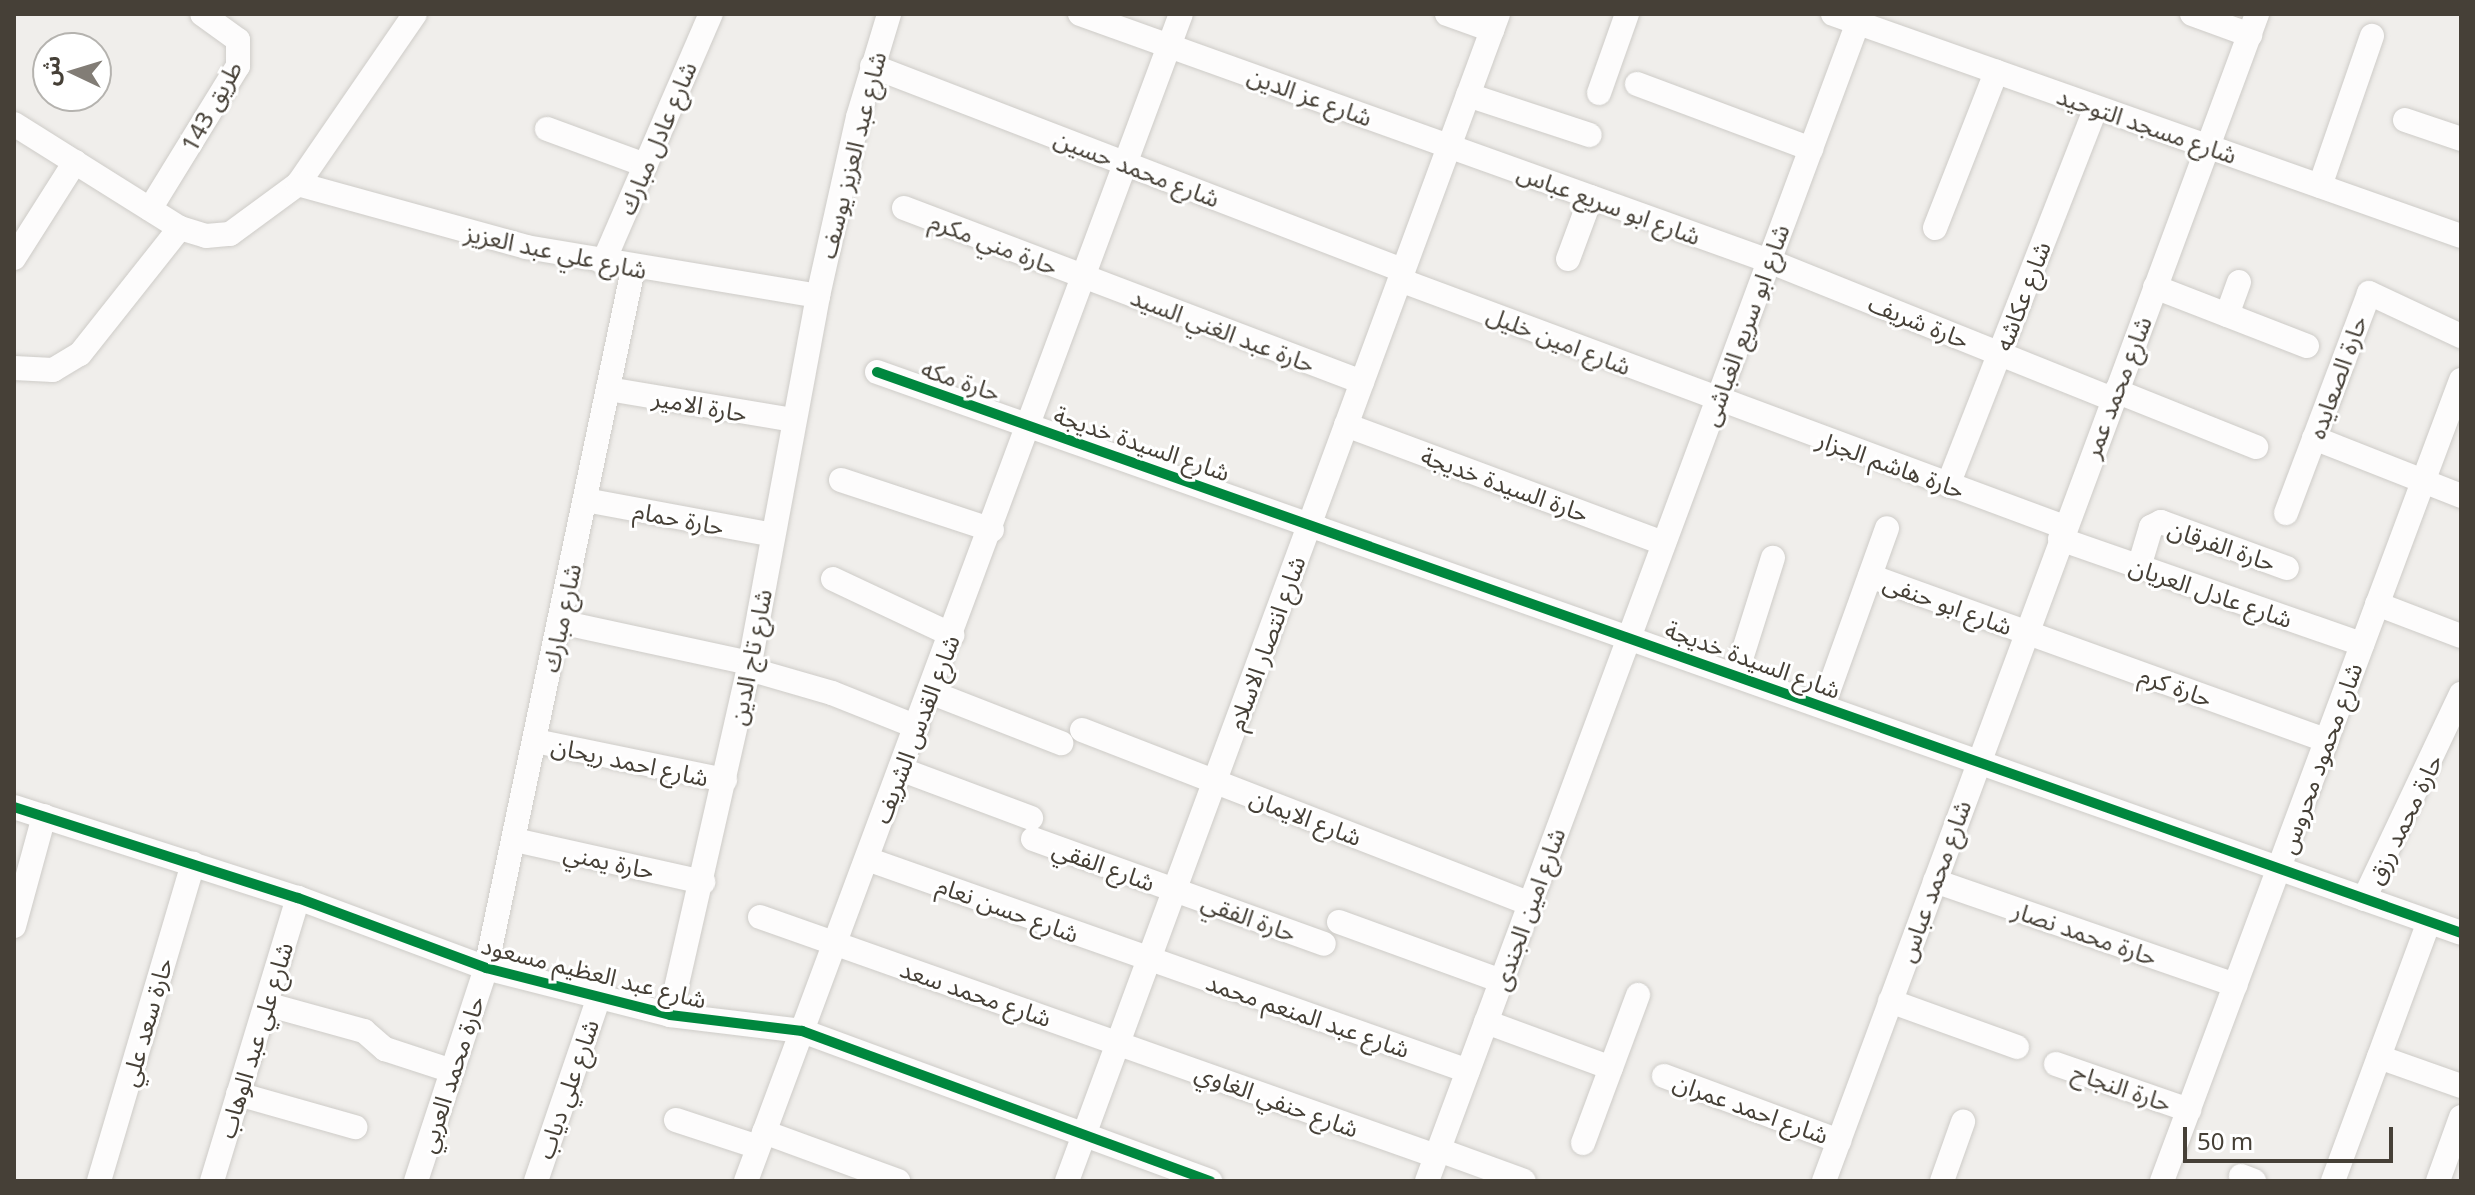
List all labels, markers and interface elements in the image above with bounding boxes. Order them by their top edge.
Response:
north arrow [32,32,112,112]
street label: شارع عبد العزيز يوسف [812,49,892,261]
text: ش [34,54,66,87]
street label: طريق 143 [174,56,248,156]
street label: شارع عادل مبارك [612,57,702,219]
street label: شارع عز الدين [1244,60,1376,132]
street label: شارع مسجد التوحيد [2053,81,2241,169]
street label: شارع محمد حسين [1050,123,1224,213]
street label: شارع ابو سريع عباس [1513,157,1705,251]
street label: حارة مني مكرم [926,205,1062,281]
street label: شارع علي عبد العزيز [462,218,650,284]
street label: شارع ابو سريع الغباشى [1695,220,1795,430]
street label: شارع عكاشه [1988,237,2056,355]
street label: حارة عبد الغني السيد [1127,282,1319,378]
street label: حارة شريف [1864,288,1974,354]
street label: شارع امين خليل [1483,299,1635,381]
street label: شارع محمد عمر [2077,312,2157,462]
street label: حارة الصعايده [2301,312,2373,442]
street label: حارة مكه [918,353,1004,407]
street label: حارة الامير [650,383,750,427]
street label: شارع السيدة خديجة [1050,399,1234,487]
street label: حارة هاشم الجزار [1813,424,1969,504]
street label: حارة السيدة خديجة [1417,440,1593,528]
street label: حارة حمام [631,495,727,541]
street label: حارة الفرقان [2165,513,2279,577]
street label: شارع عادل العريان [2126,551,2296,633]
street label: شارع انتصار الاسلام [1221,552,1311,734]
street label: شارع مبارك [535,561,587,675]
street label: شارع ابو حنفى [1880,567,2016,641]
street label: شارع تاج الدين [723,586,777,728]
street label: شارع السيدة خديجة [1662,614,1844,704]
street label: شارع القدس الشريف [867,631,965,827]
street label: شارع محمود محروس [2272,659,2368,857]
street label: حارة كرم [2136,660,2216,712]
street label: شارع احمد ريحان [549,730,711,792]
street label: حارة محمد رزق [2360,749,2448,889]
street label: شارع الايمان [1246,783,1366,851]
street label: شارع محمد عباس [1891,796,1977,966]
street label: شارع امين الجندى [1485,824,1571,994]
street label: شارع الفقي [1049,833,1159,897]
street label: حارة يمني [561,837,657,885]
street label: شارع حسن نعام [933,870,1083,948]
street label: حارة الفقي [1198,887,1300,947]
street label: حارة محمد نصار [2009,895,2161,971]
street label: شارع عبد العظيم مسعود [479,930,709,1014]
street label: شارع علي عبد الوهاب [211,939,299,1141]
street label: حارة سعد علي [114,954,178,1090]
street label: شارع محمد سعد [897,954,1055,1032]
street label: شارع عبد المنعم محمد [1203,967,1413,1063]
street label: حارة محمد العربي [412,992,490,1156]
street label: شارع علي دياب [530,1015,604,1163]
street label: شارع حنفي الغاوي [1191,1057,1363,1143]
street label: حارة النجاح [2069,1057,2175,1117]
street label: شارع احمد عمران [1670,1067,1832,1149]
scale bar [2187,1111,2397,1161]
text: 50 m [2197,1124,2253,1157]

